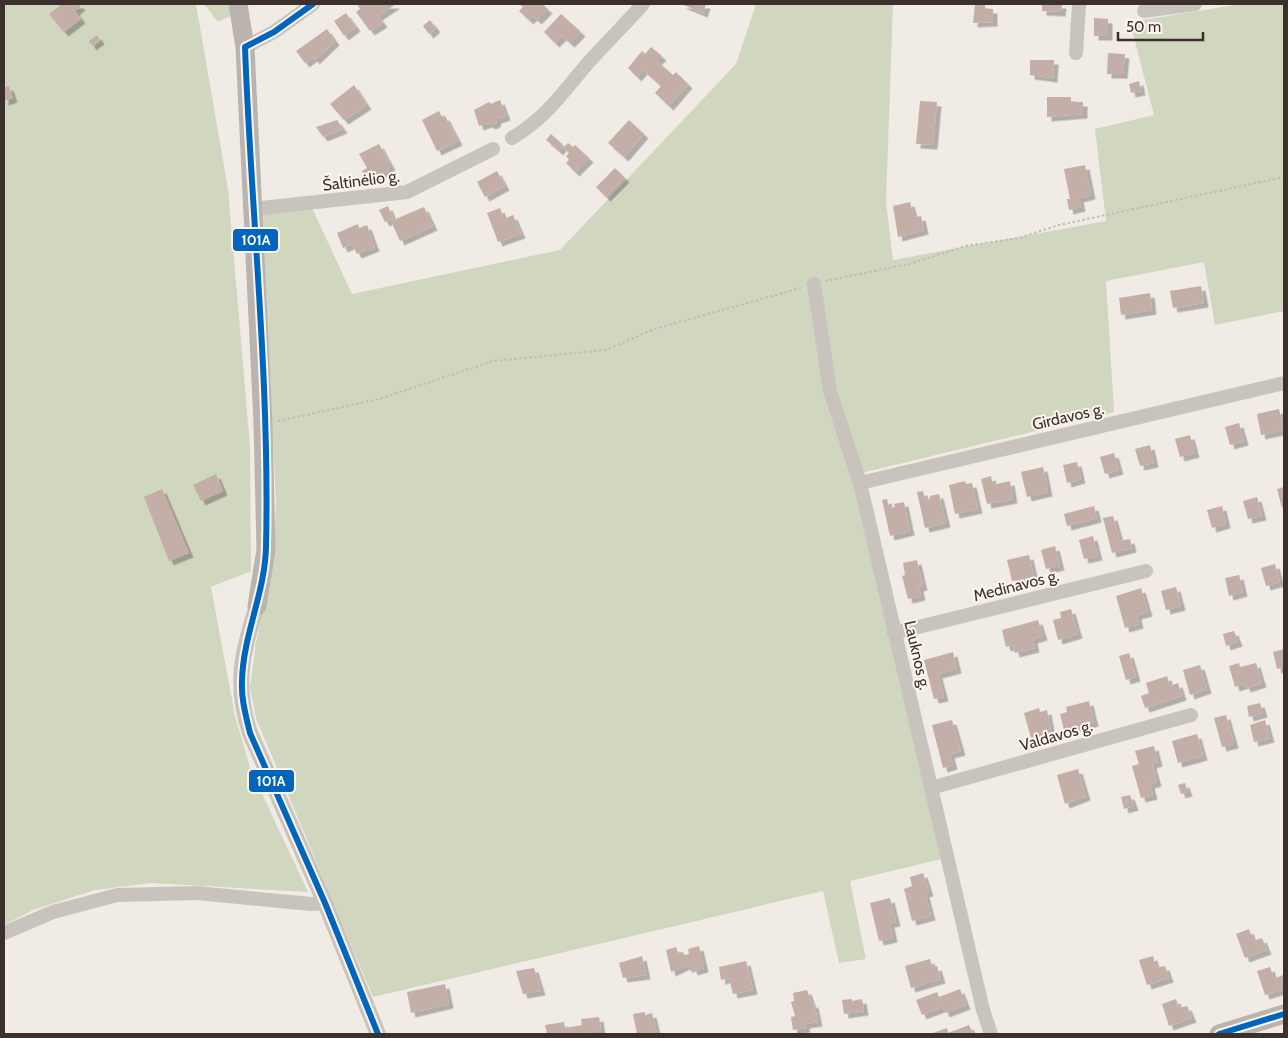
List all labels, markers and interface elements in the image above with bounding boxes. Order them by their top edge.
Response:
scale bar [1118,10,1203,42]
text: 50 m [1126,18,1161,36]
street label: Šaltinėlio g. [321,166,401,195]
line badge: 101A [232,228,279,252]
text: 101A [242,231,271,249]
street label: Girdavos g. [1030,399,1106,434]
street label: Medinavos g. [971,566,1061,605]
street label: Lauknos g. [900,619,935,692]
street label: Valdavos g. [1018,716,1095,755]
line badge: 101A [248,769,295,793]
text: 101A [257,772,286,790]

